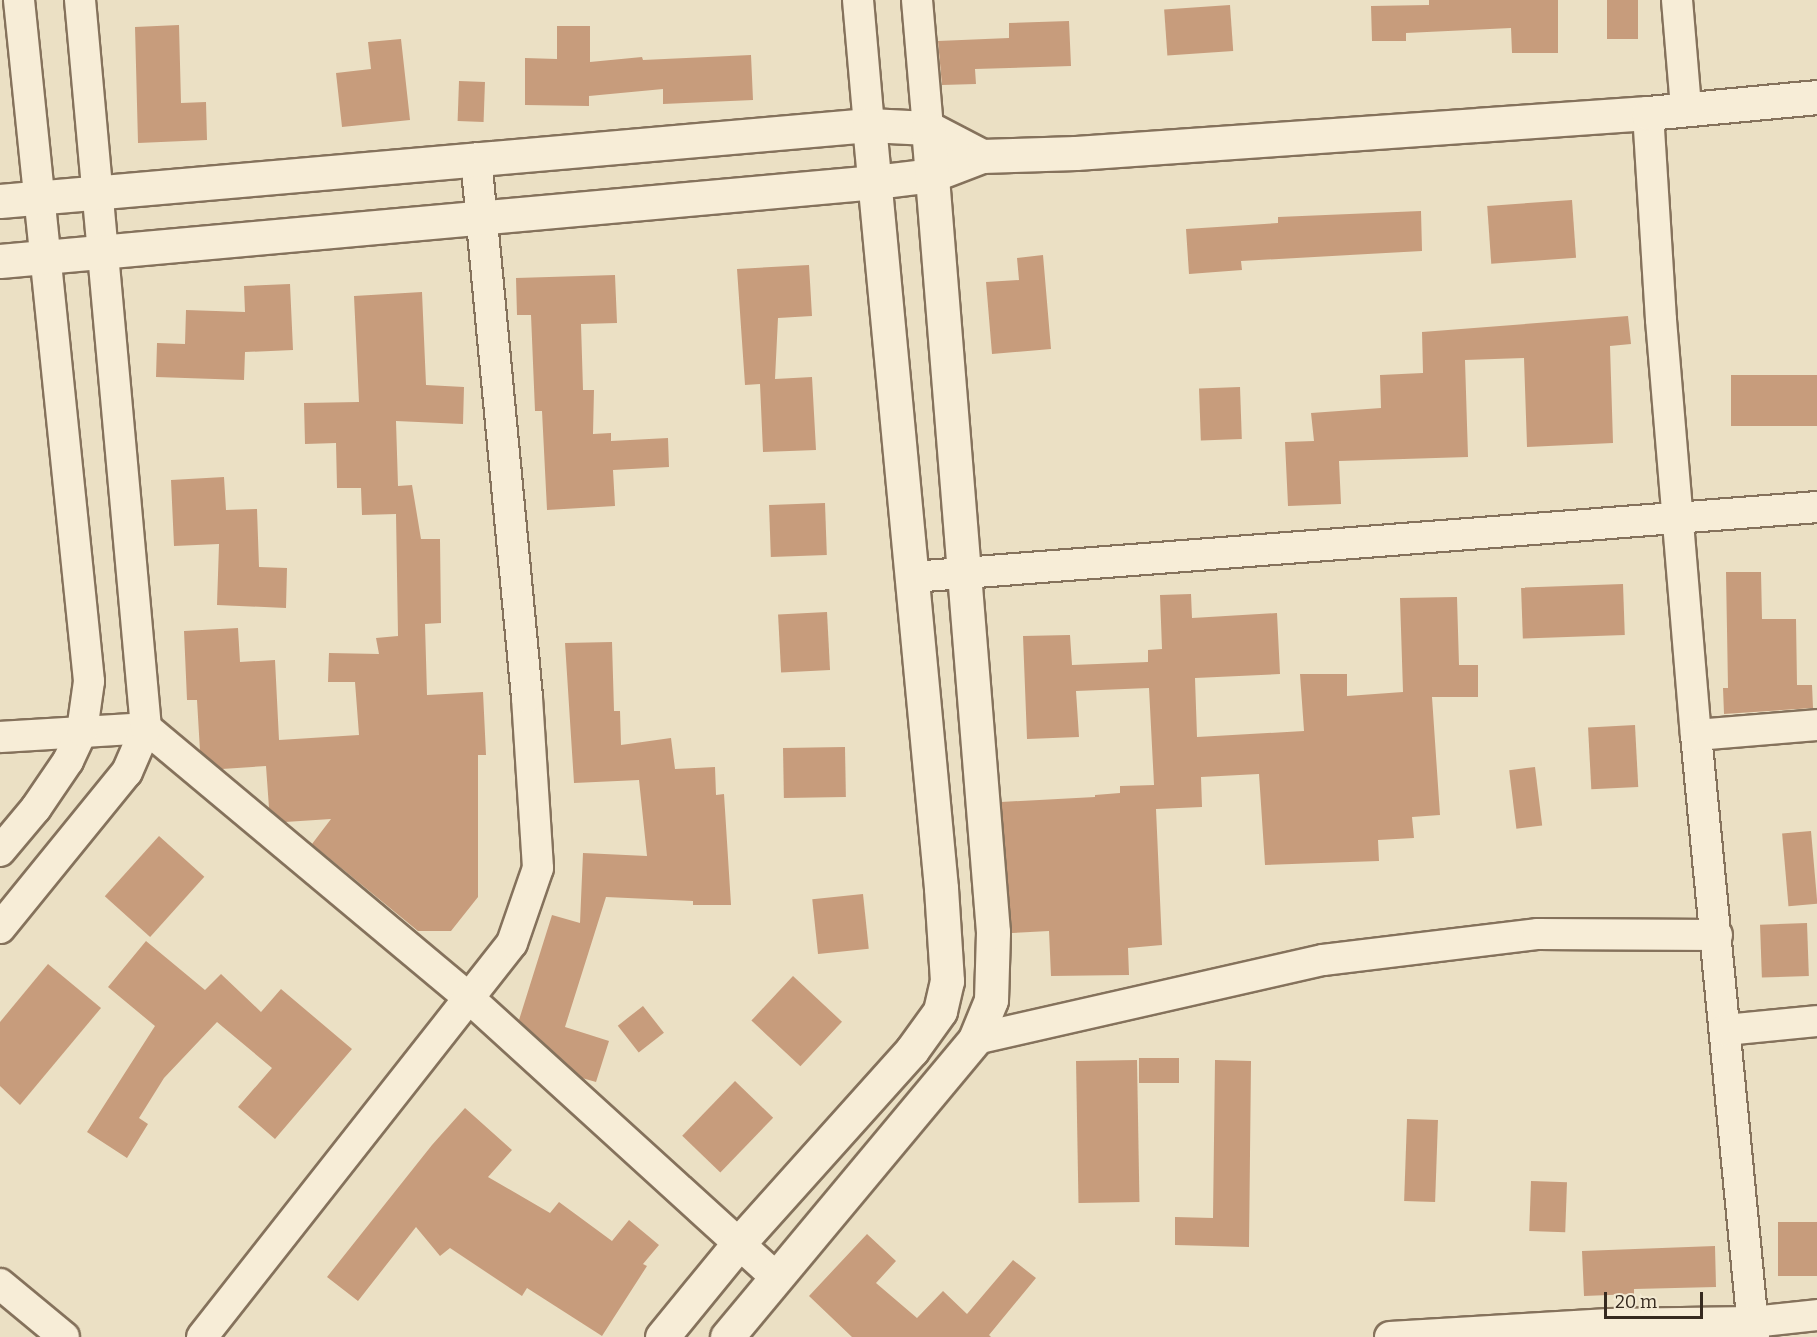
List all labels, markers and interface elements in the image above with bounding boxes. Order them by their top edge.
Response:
scale bar [1607,1280,1706,1318]
text: 20 m [1615,1291,1657,1313]

